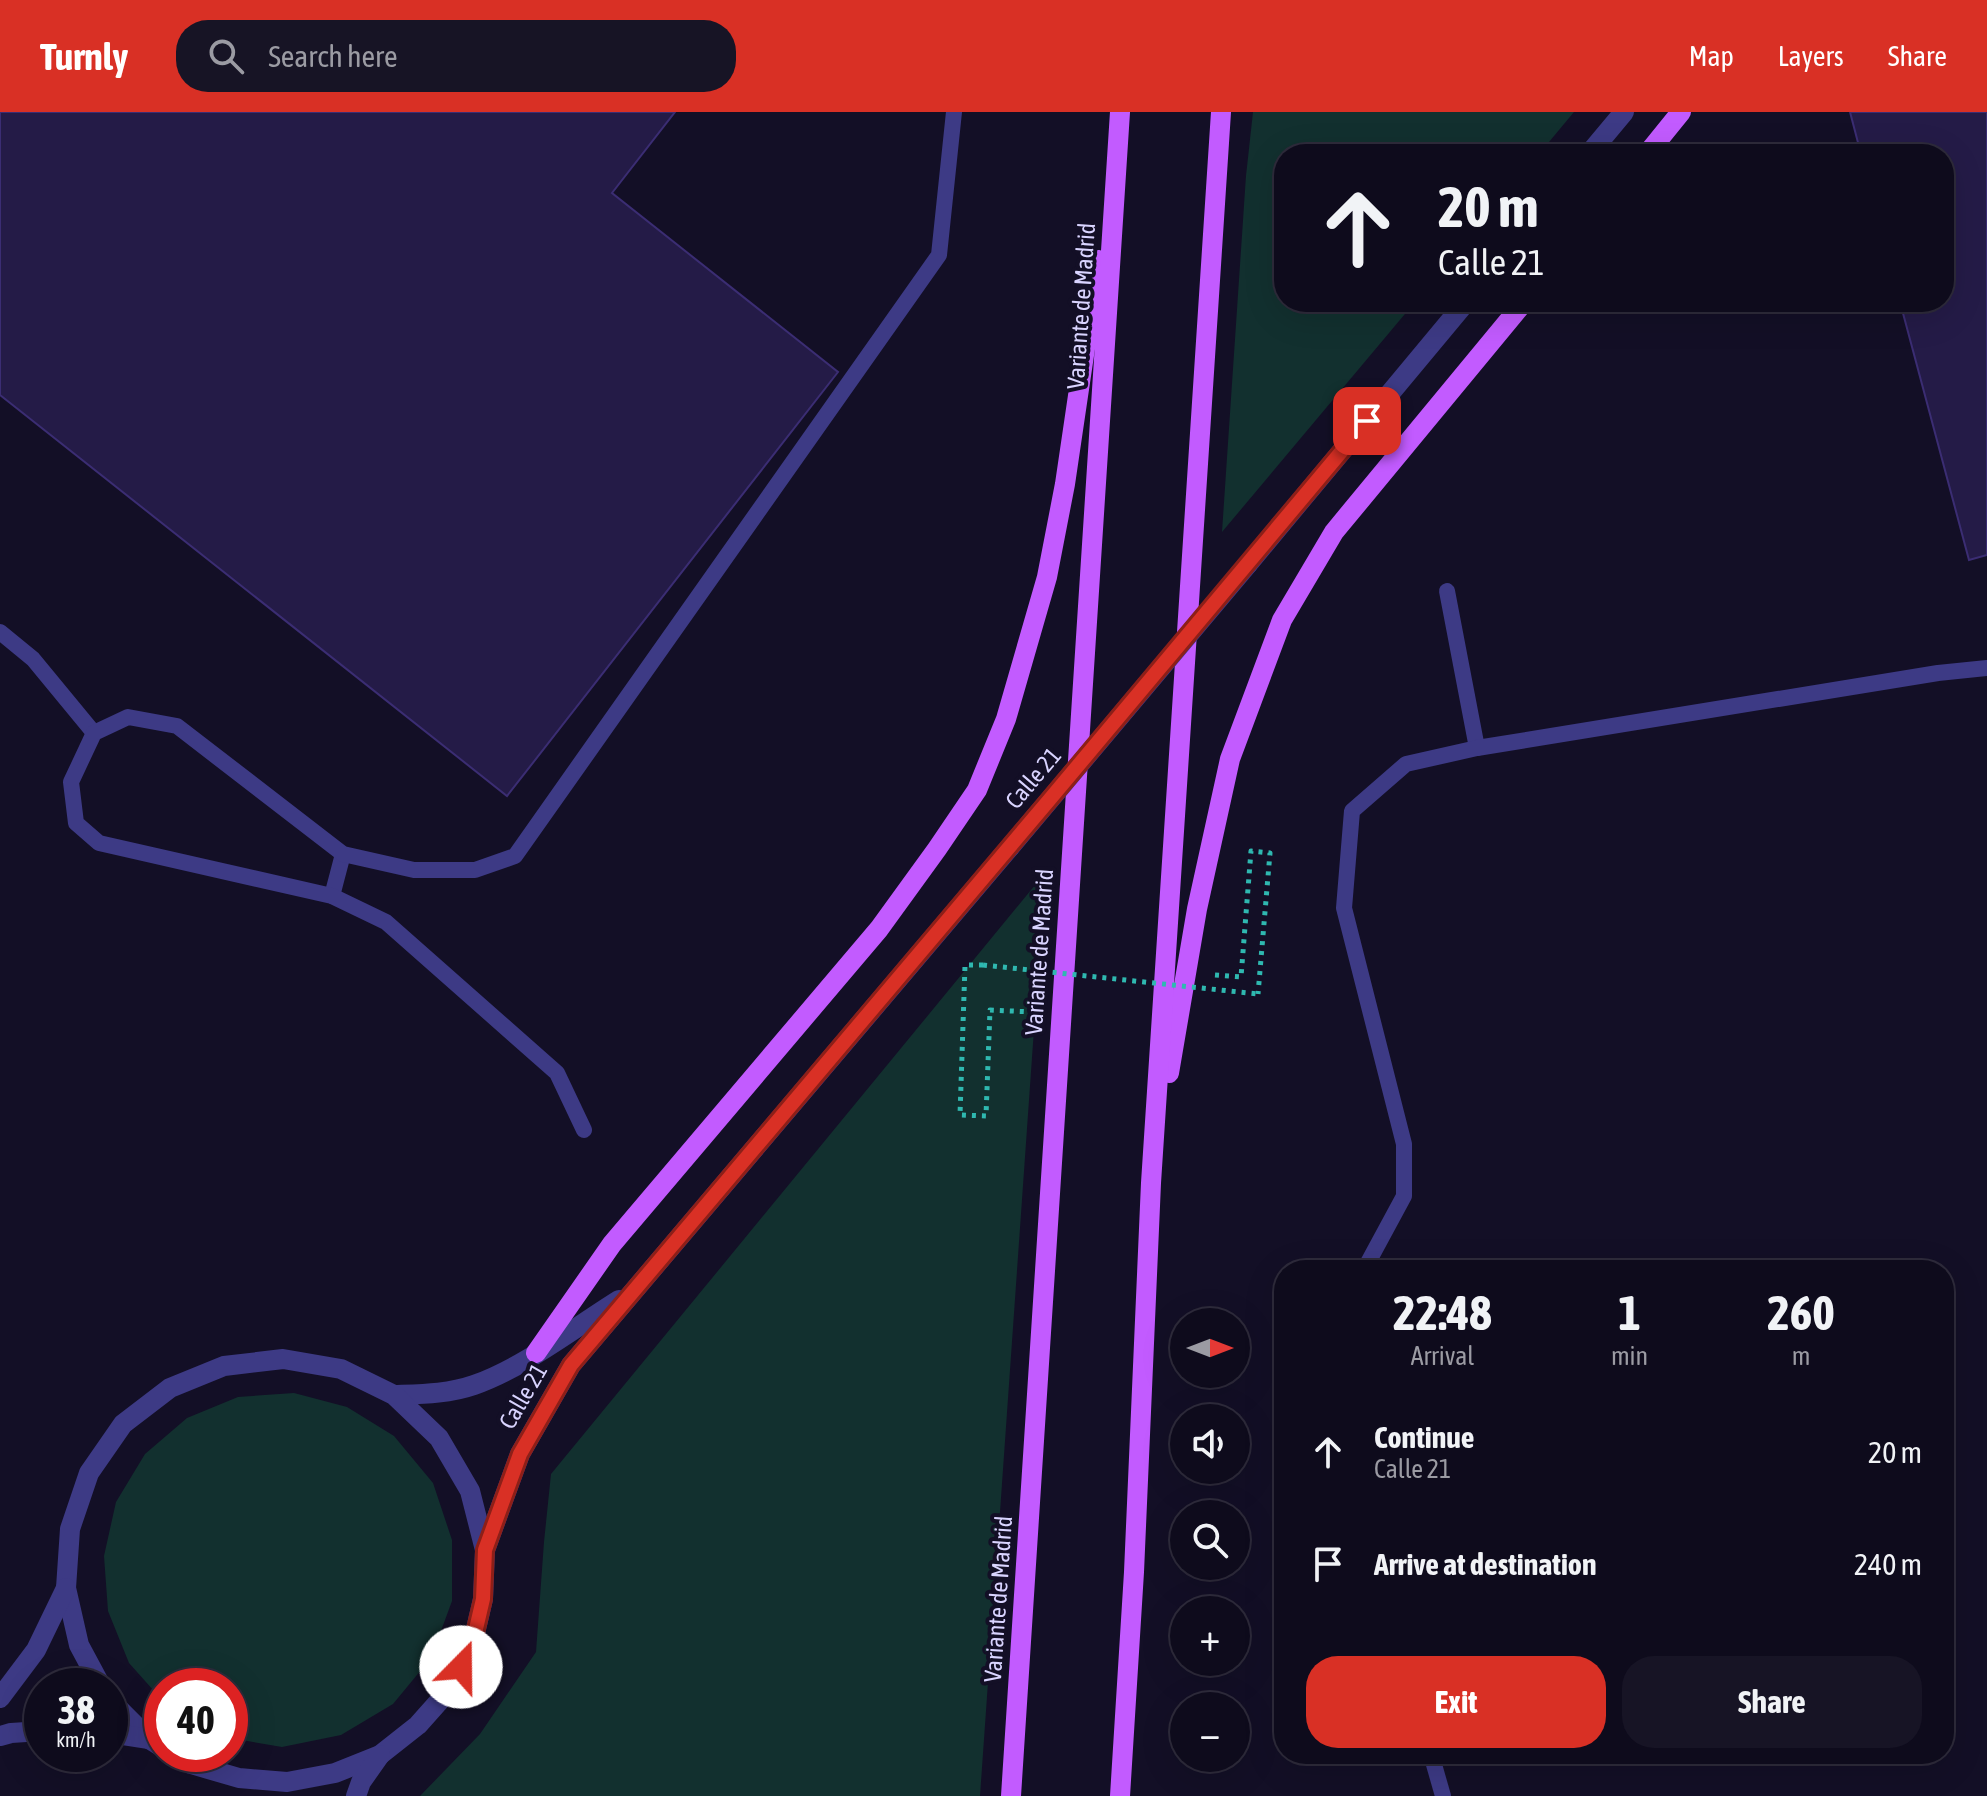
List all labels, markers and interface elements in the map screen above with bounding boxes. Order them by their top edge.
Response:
search box [176,20,736,92]
icon: search [204,34,248,78]
text: Turnly [40,35,128,78]
text: Search here [268,39,398,73]
text: Map [1689,40,1734,72]
text: Layers [1778,40,1844,72]
text: Share [1888,40,1947,72]
text: 20 m [1438,175,1539,239]
icon: ahead [1306,176,1410,280]
street label: Variante de Madrid [1062,222,1100,390]
text: Calle 21 [1438,241,1545,283]
pin [1333,387,1401,455]
icon: arrive [1345,399,1389,443]
street label: Calle 21 [1000,742,1066,814]
street label: Variante de Madrid [1020,868,1058,1036]
text: 22:48 [1393,1285,1492,1340]
text: 1 [1618,1285,1641,1340]
text: 260 [1767,1285,1835,1340]
north arrow [1170,1308,1250,1388]
map controls [1170,1308,1250,1772]
text: Arrival [1411,1341,1474,1371]
text: min [1611,1341,1648,1371]
text: m [1792,1341,1810,1371]
street label: Calle 21 [494,1358,552,1434]
button: sound [1170,1404,1250,1484]
text: Continue [1374,1420,1474,1454]
icon: ahead [1306,1430,1350,1474]
text: 20 m [1868,1435,1922,1469]
text: Calle 21 [1374,1454,1451,1484]
button: search [1170,1500,1250,1580]
street label: Variante de Madrid [979,1515,1017,1683]
icon: arrive [1306,1542,1350,1586]
text: Arrive at destination [1374,1547,1596,1581]
text: 240 m [1854,1547,1922,1581]
button: + [1170,1596,1250,1676]
position arrow [419,1625,503,1709]
button: Exit [1306,1656,1606,1748]
button: Share [1622,1656,1922,1748]
speed limit sign: 40 [144,1668,248,1772]
text: 38 [57,1687,95,1732]
button: − [1170,1692,1250,1772]
text: km/h [56,1728,96,1751]

